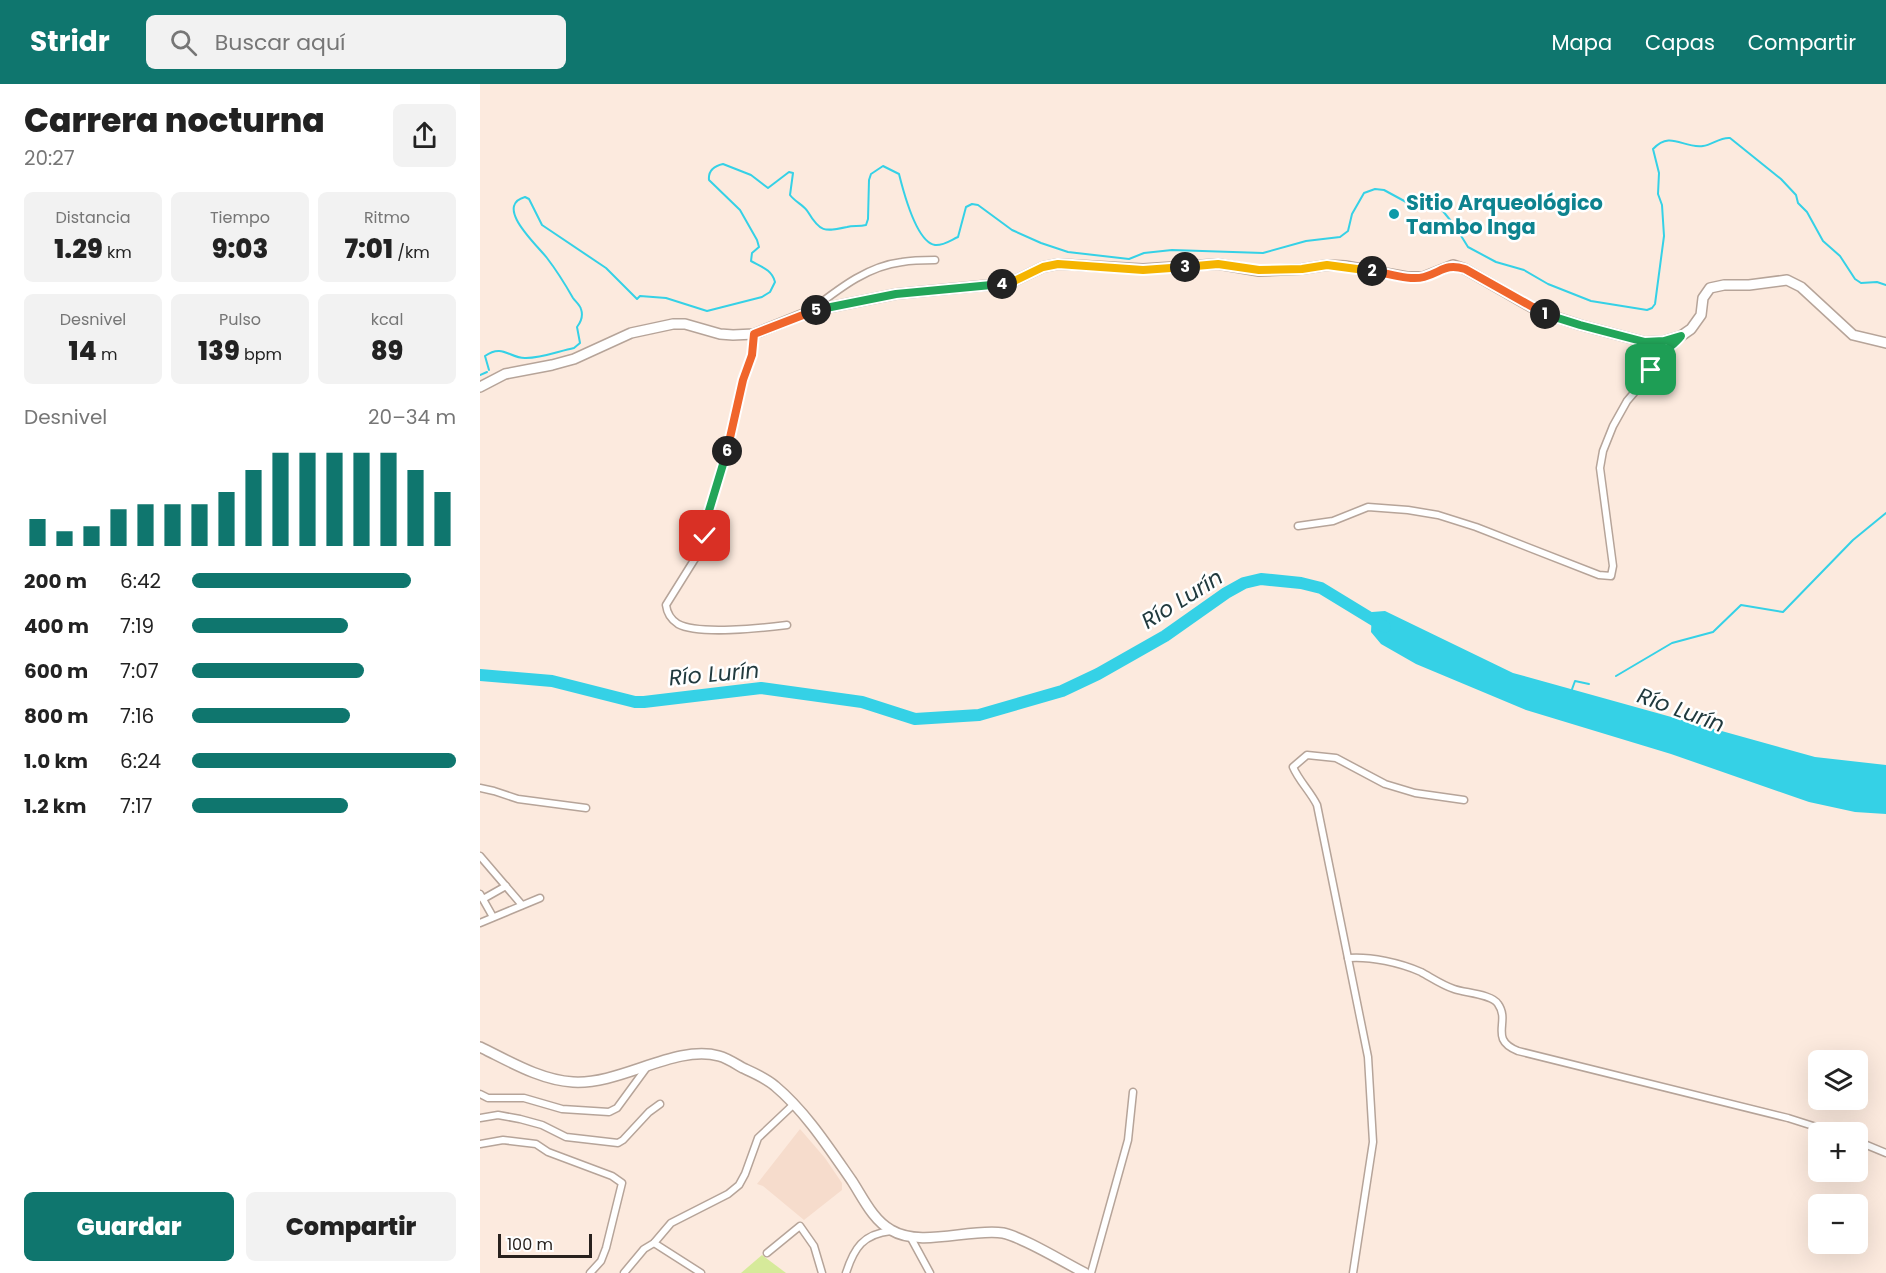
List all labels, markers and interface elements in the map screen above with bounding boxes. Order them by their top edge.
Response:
search box [146,15,566,69]
text: Stridr [30,22,110,61]
icon: search [167,26,200,59]
text: Buscar aquí [215,27,345,58]
text: Mapa [1551,28,1612,57]
text: Capas [1645,28,1715,57]
text: Compartir [1748,28,1856,57]
text: Carrera nocturna [24,97,325,144]
button: share [393,104,456,167]
text: 20:27 [24,144,75,172]
place label: Sitio Arqueológico Tambo Inga [1406,188,1603,241]
text: Distancia [56,206,130,229]
text: Tiempo [210,206,270,229]
text: Ritmo [364,206,410,229]
marker: Sitio Arqueológico Tambo Inga [1387,207,1401,221]
text: 1.29 [54,231,103,267]
text: 9:03 [212,231,268,267]
text: 7:01 [344,231,393,267]
text: km [103,241,132,264]
text: /km [393,241,430,264]
pin: 3 [1170,252,1200,282]
text: 3 [1180,255,1190,278]
pin: 2 [1357,256,1387,286]
text: 2 [1367,259,1377,282]
pin: 4 [987,269,1017,299]
text: 4 [997,272,1007,295]
pin: 5 [801,295,831,325]
text: 5 [811,298,821,321]
pin: 1 [1530,299,1560,329]
text: 1 [1542,302,1548,325]
text: Desnivel [60,308,126,331]
text: Pulso [219,308,261,331]
text: kcal [371,308,403,331]
text: 14 [69,333,97,369]
text: 139 [198,333,240,369]
text: 89 [371,333,403,369]
text: m [97,343,117,366]
text: bpm [240,343,282,366]
pin [1625,344,1676,395]
icon: arrive [1634,353,1667,386]
text: Desnivel [24,403,107,431]
text: 20–34 m [368,403,456,431]
pin: 6 [712,436,742,466]
text: 6 [722,439,732,462]
pin [679,510,730,561]
icon: check [688,519,721,552]
water label: Río Lurín [1135,562,1229,636]
text: 200 m [24,567,87,595]
text: 6:42 [120,567,161,595]
text: 400 m [24,612,89,640]
text: 7:19 [120,612,154,640]
water label: Río Lurín [667,655,761,693]
text: 600 m [24,657,88,685]
text: 7:07 [120,657,159,685]
water label: Río Lurín [1633,680,1729,740]
text: 800 m [24,702,88,730]
text: 7:16 [120,702,154,730]
text: 1.0 km [24,747,88,775]
text: 6:24 [120,747,161,775]
text: 1.2 km [24,792,86,820]
text: 7:17 [120,792,153,820]
map controls [1808,1050,1868,1254]
button: layers [1808,1050,1868,1110]
button: + [1808,1122,1868,1182]
button: Guardar [24,1192,234,1261]
button: Compartir [246,1192,456,1261]
button: − [1808,1194,1868,1254]
scale bar [498,1231,592,1258]
text: 100 m [507,1233,553,1256]

